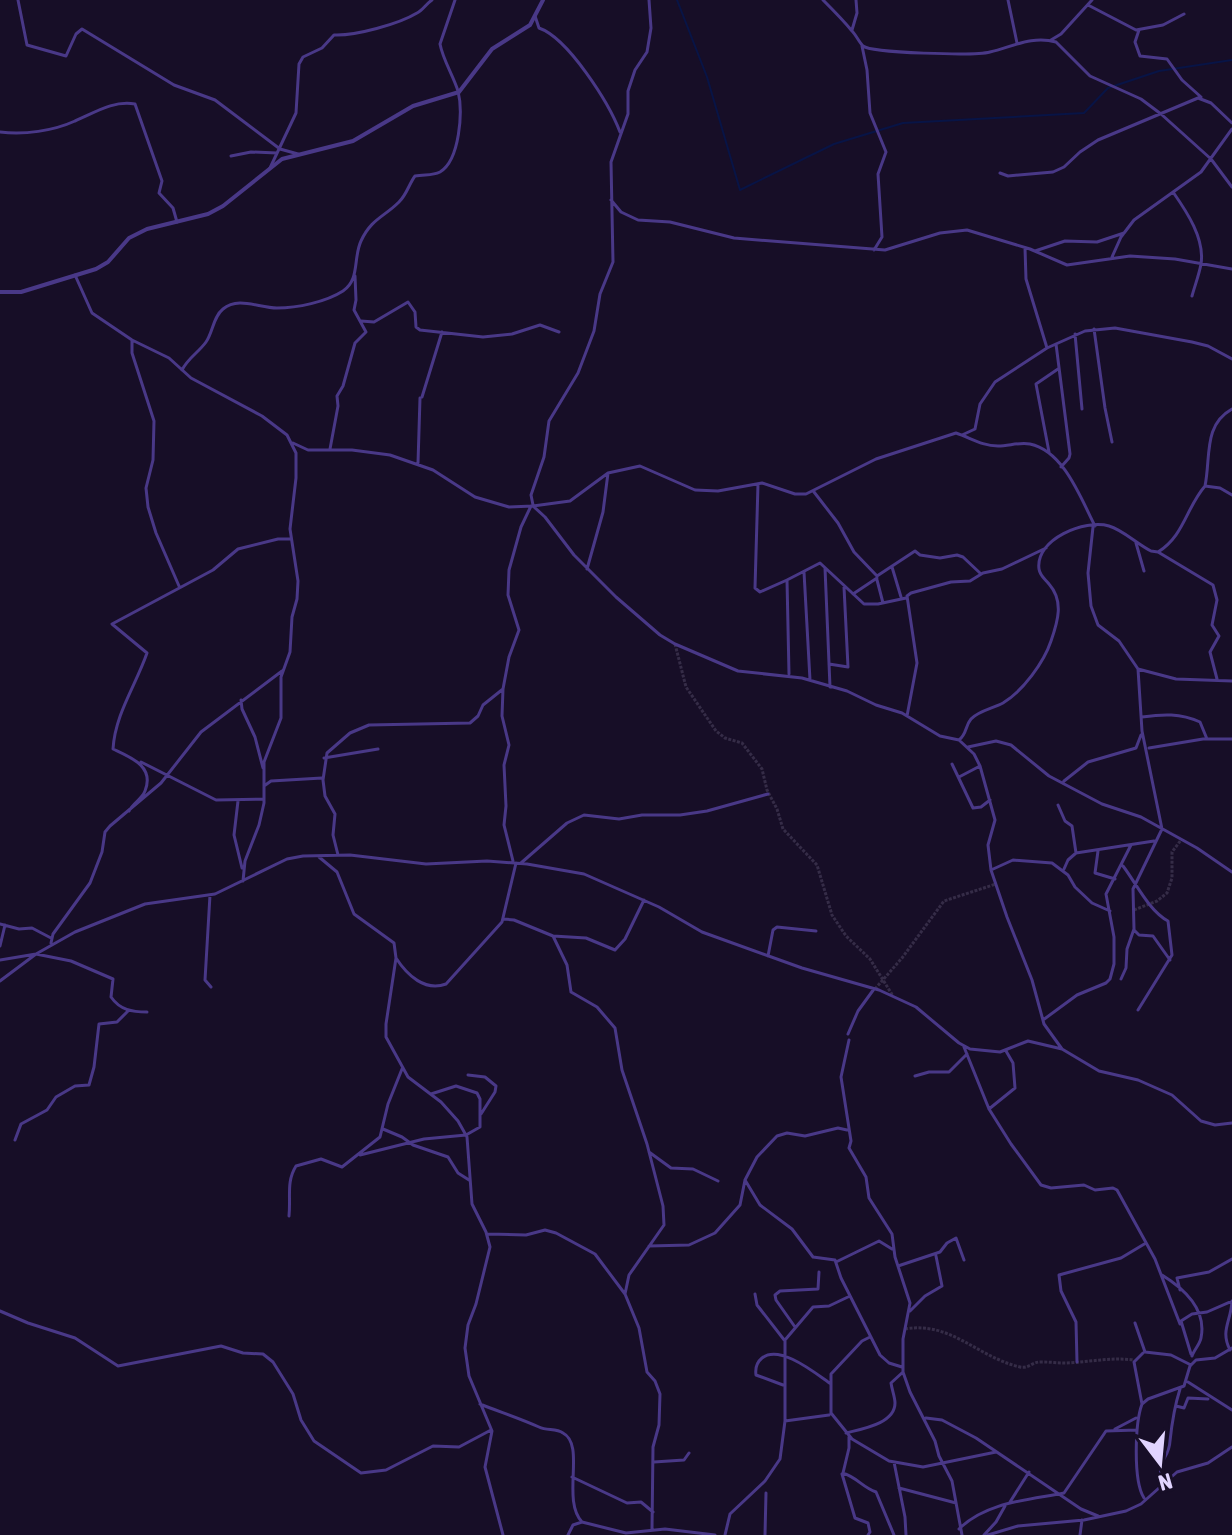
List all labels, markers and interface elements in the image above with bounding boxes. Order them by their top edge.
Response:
north arrow [1120,1423,1200,1503]
text: N [1156,1468,1175,1497]

